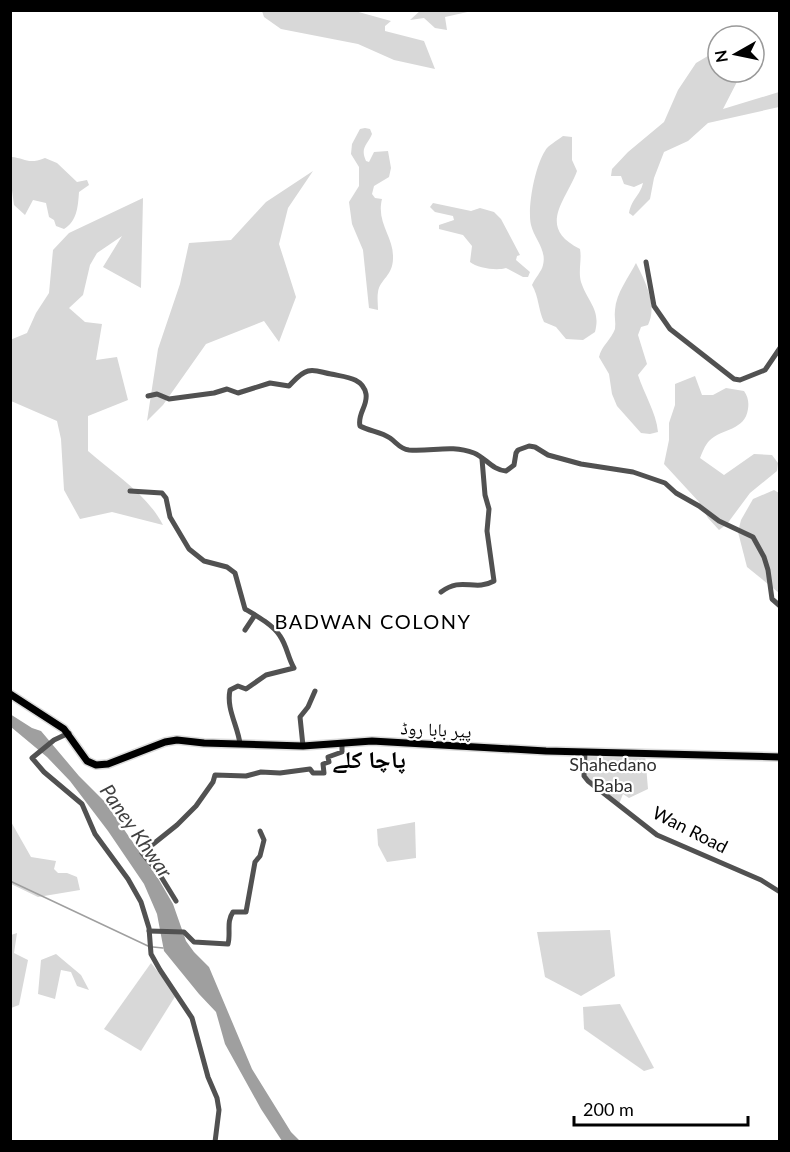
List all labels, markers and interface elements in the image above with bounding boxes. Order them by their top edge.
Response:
north arrow [706,24,766,84]
text: N [710,49,731,64]
district label: BADWAN COLONY [275,609,472,633]
street label: پیر بابا روڈ [400,716,472,743]
district label: پاچا کلے [332,744,406,774]
park label: Shahedano Baba [569,753,657,796]
water label: Paney Khwar [96,779,178,883]
street label: Wan Road [649,801,732,857]
scale bar [574,1089,748,1127]
text: 200 m [583,1098,634,1120]

